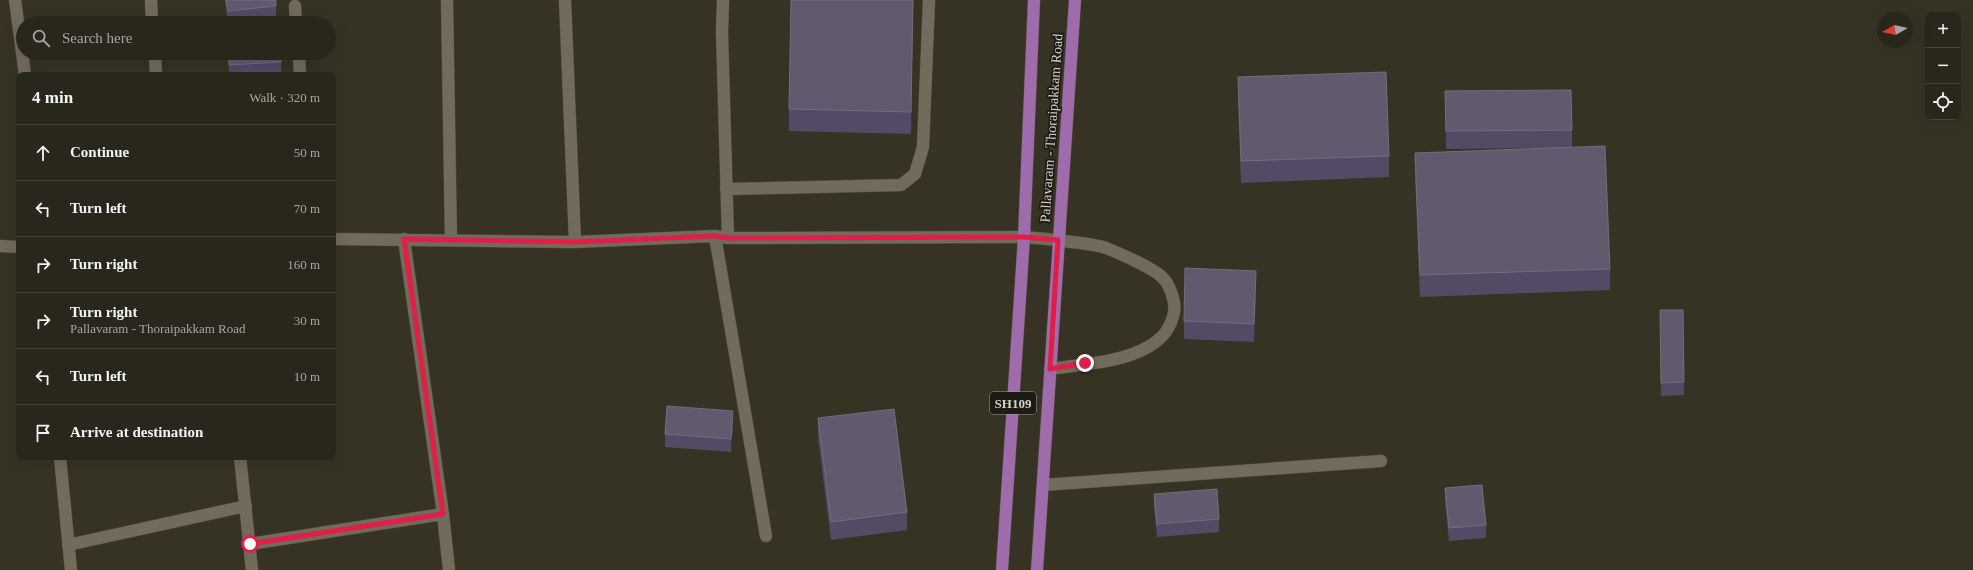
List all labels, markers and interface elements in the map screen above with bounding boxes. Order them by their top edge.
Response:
north arrow [1877,12,1913,48]
map controls [1925,12,1961,120]
button: + [1925,12,1961,48]
search box [16,16,336,60]
icon: search [30,27,52,49]
text: Search here [62,30,132,46]
street label: Pallavaram - Thoraipakkam Road [1037,33,1066,223]
button: − [1925,48,1961,84]
button: locate [1925,84,1961,120]
text: 4 min [32,88,73,107]
text: Walk · 320 m [249,90,320,105]
icon: ahead [32,142,54,164]
text: Continue [70,144,129,160]
text: 50 m [294,145,320,160]
icon: left [32,198,54,220]
text: Turn left [70,200,127,216]
text: 70 m [294,201,320,216]
icon: right [32,254,54,276]
text: Turn right [70,256,137,272]
text: 160 m [287,257,320,272]
text: Turn right [70,304,137,320]
icon: right [32,310,54,332]
text: 30 m [294,313,320,328]
text: Pallavaram - Thoraipakkam Road [70,321,246,336]
route end [1076,354,1094,372]
icon: left [32,366,54,388]
text: Turn left [70,368,127,384]
text: 10 m [294,369,320,384]
road number: SH109 [990,392,1036,414]
icon: arrive [32,422,54,444]
text: Arrive at destination [70,424,203,440]
route start [241,535,259,553]

